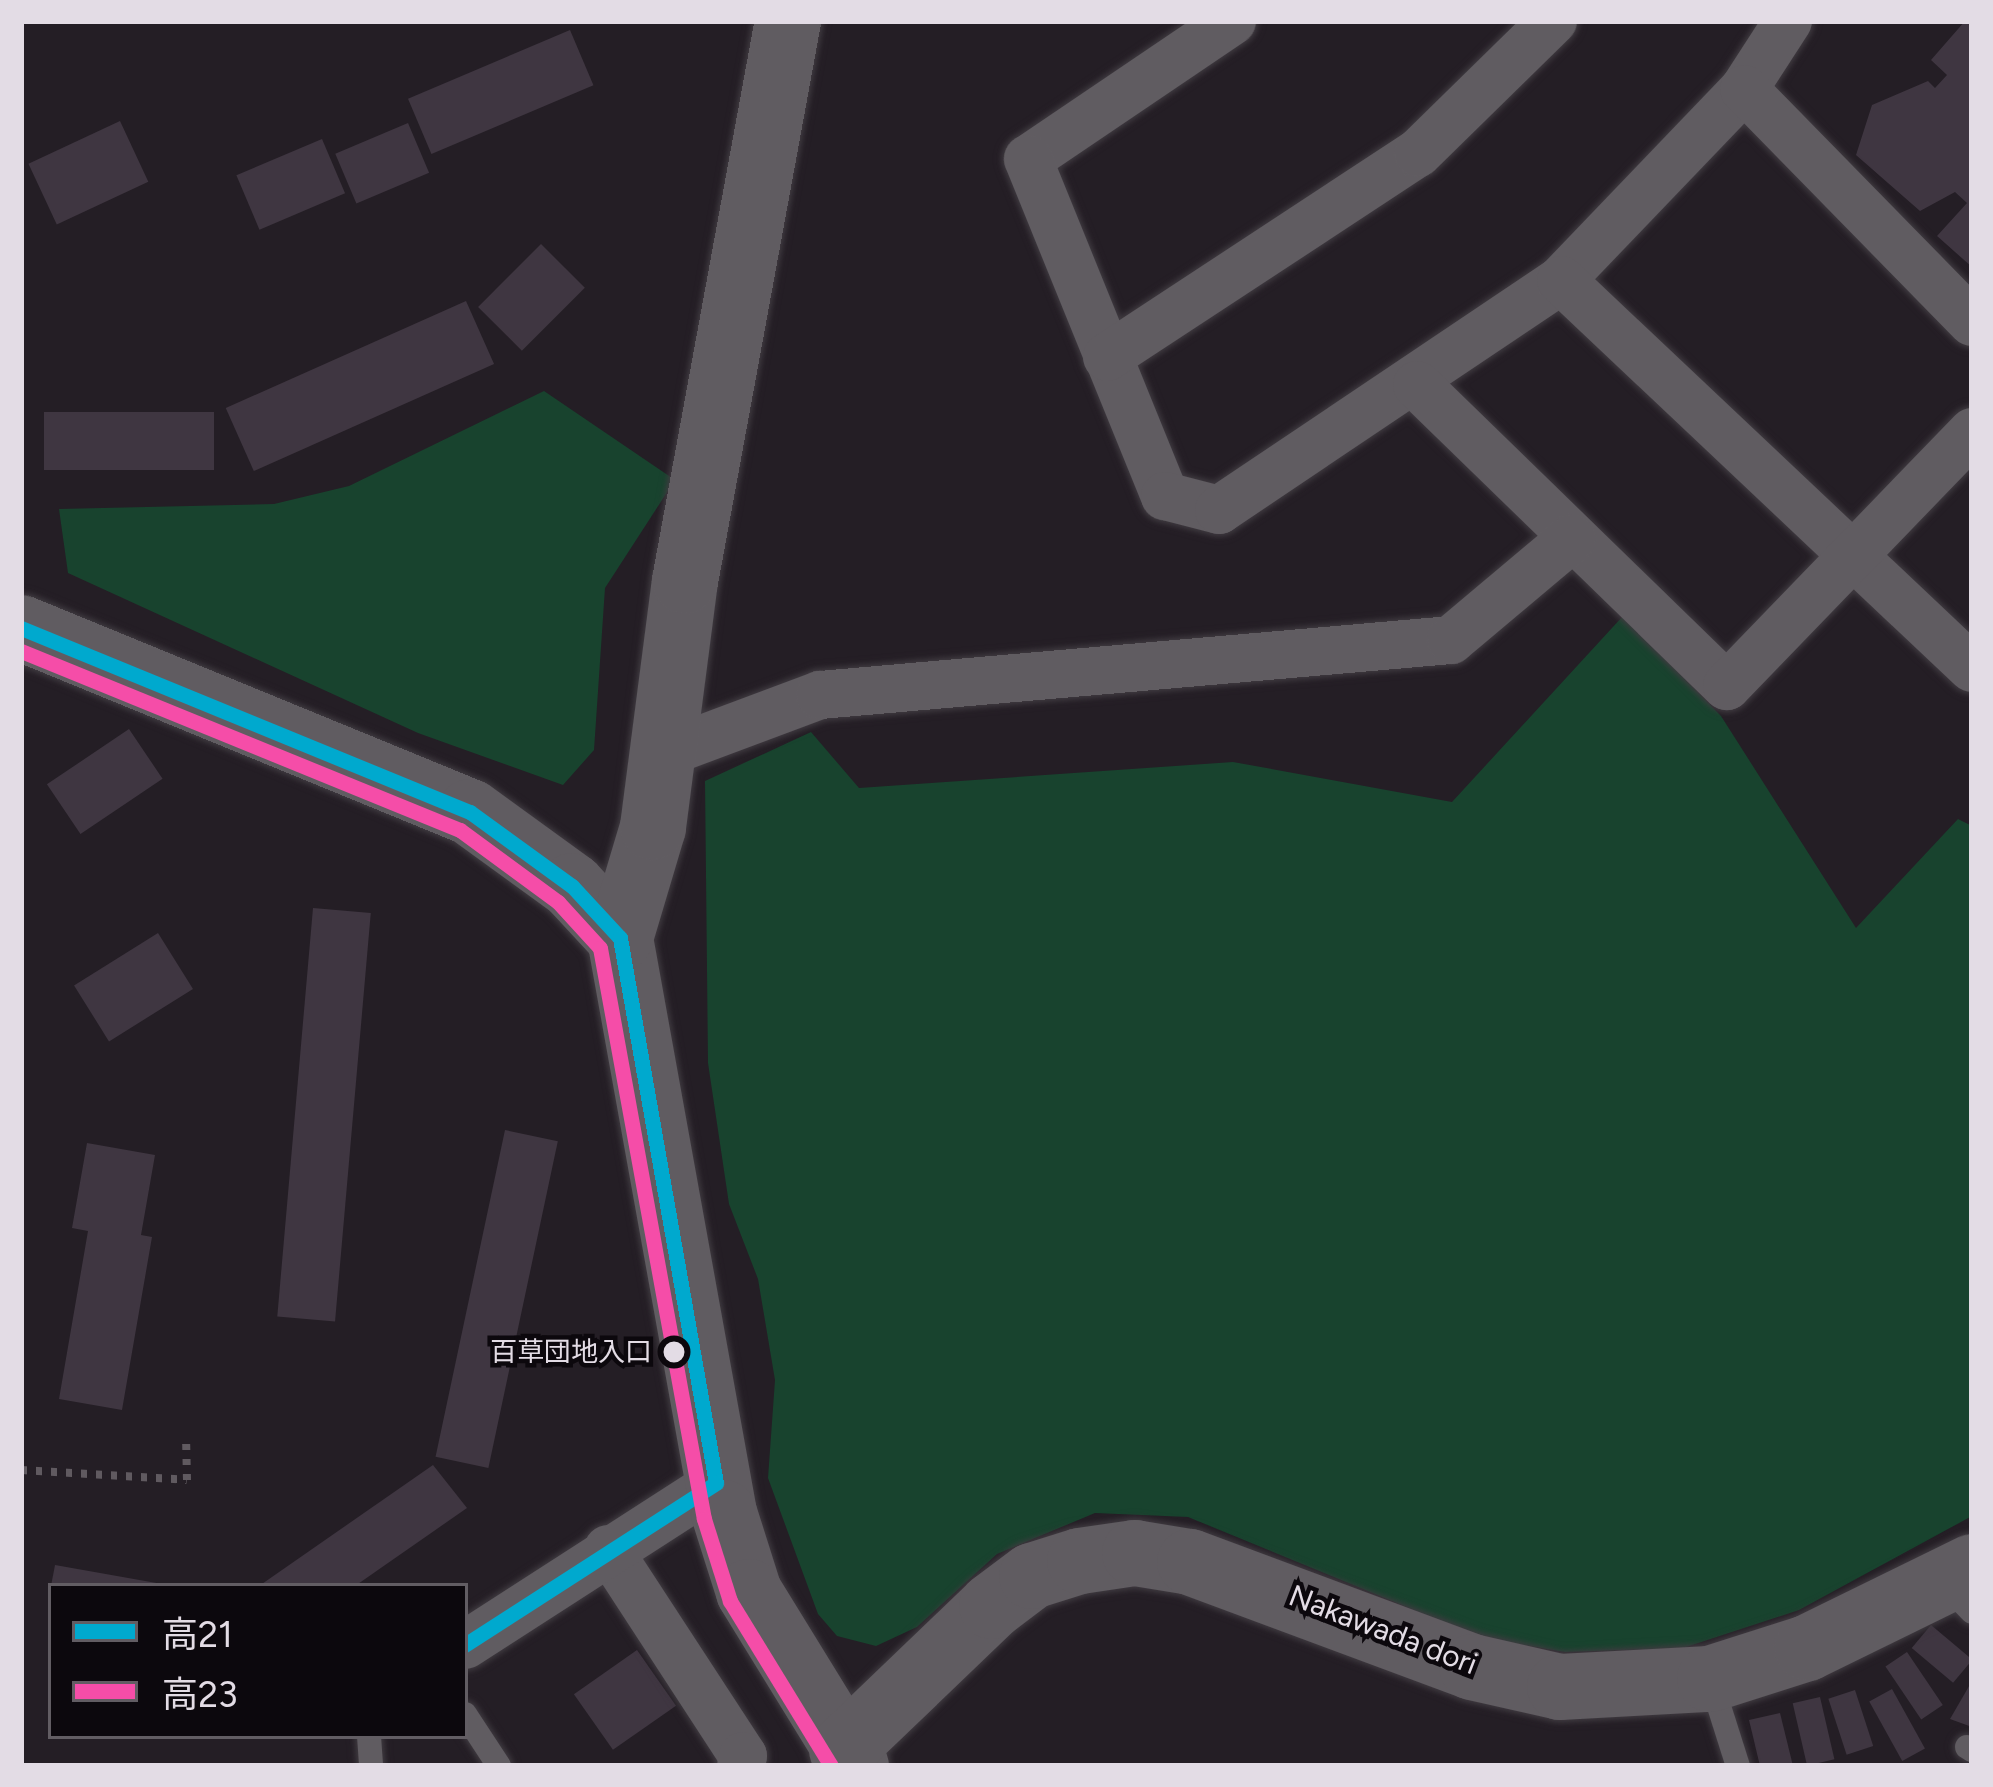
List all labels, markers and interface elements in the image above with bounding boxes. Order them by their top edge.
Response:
place label: 百草団地入口 [490,1336,652,1368]
marker: 百草団地入口 [663,1341,685,1363]
street label: Nakawada dori [1284,1578,1482,1682]
legend [48,1583,468,1739]
text: 高21 [162,1613,233,1656]
text: 高23 [162,1673,238,1716]

